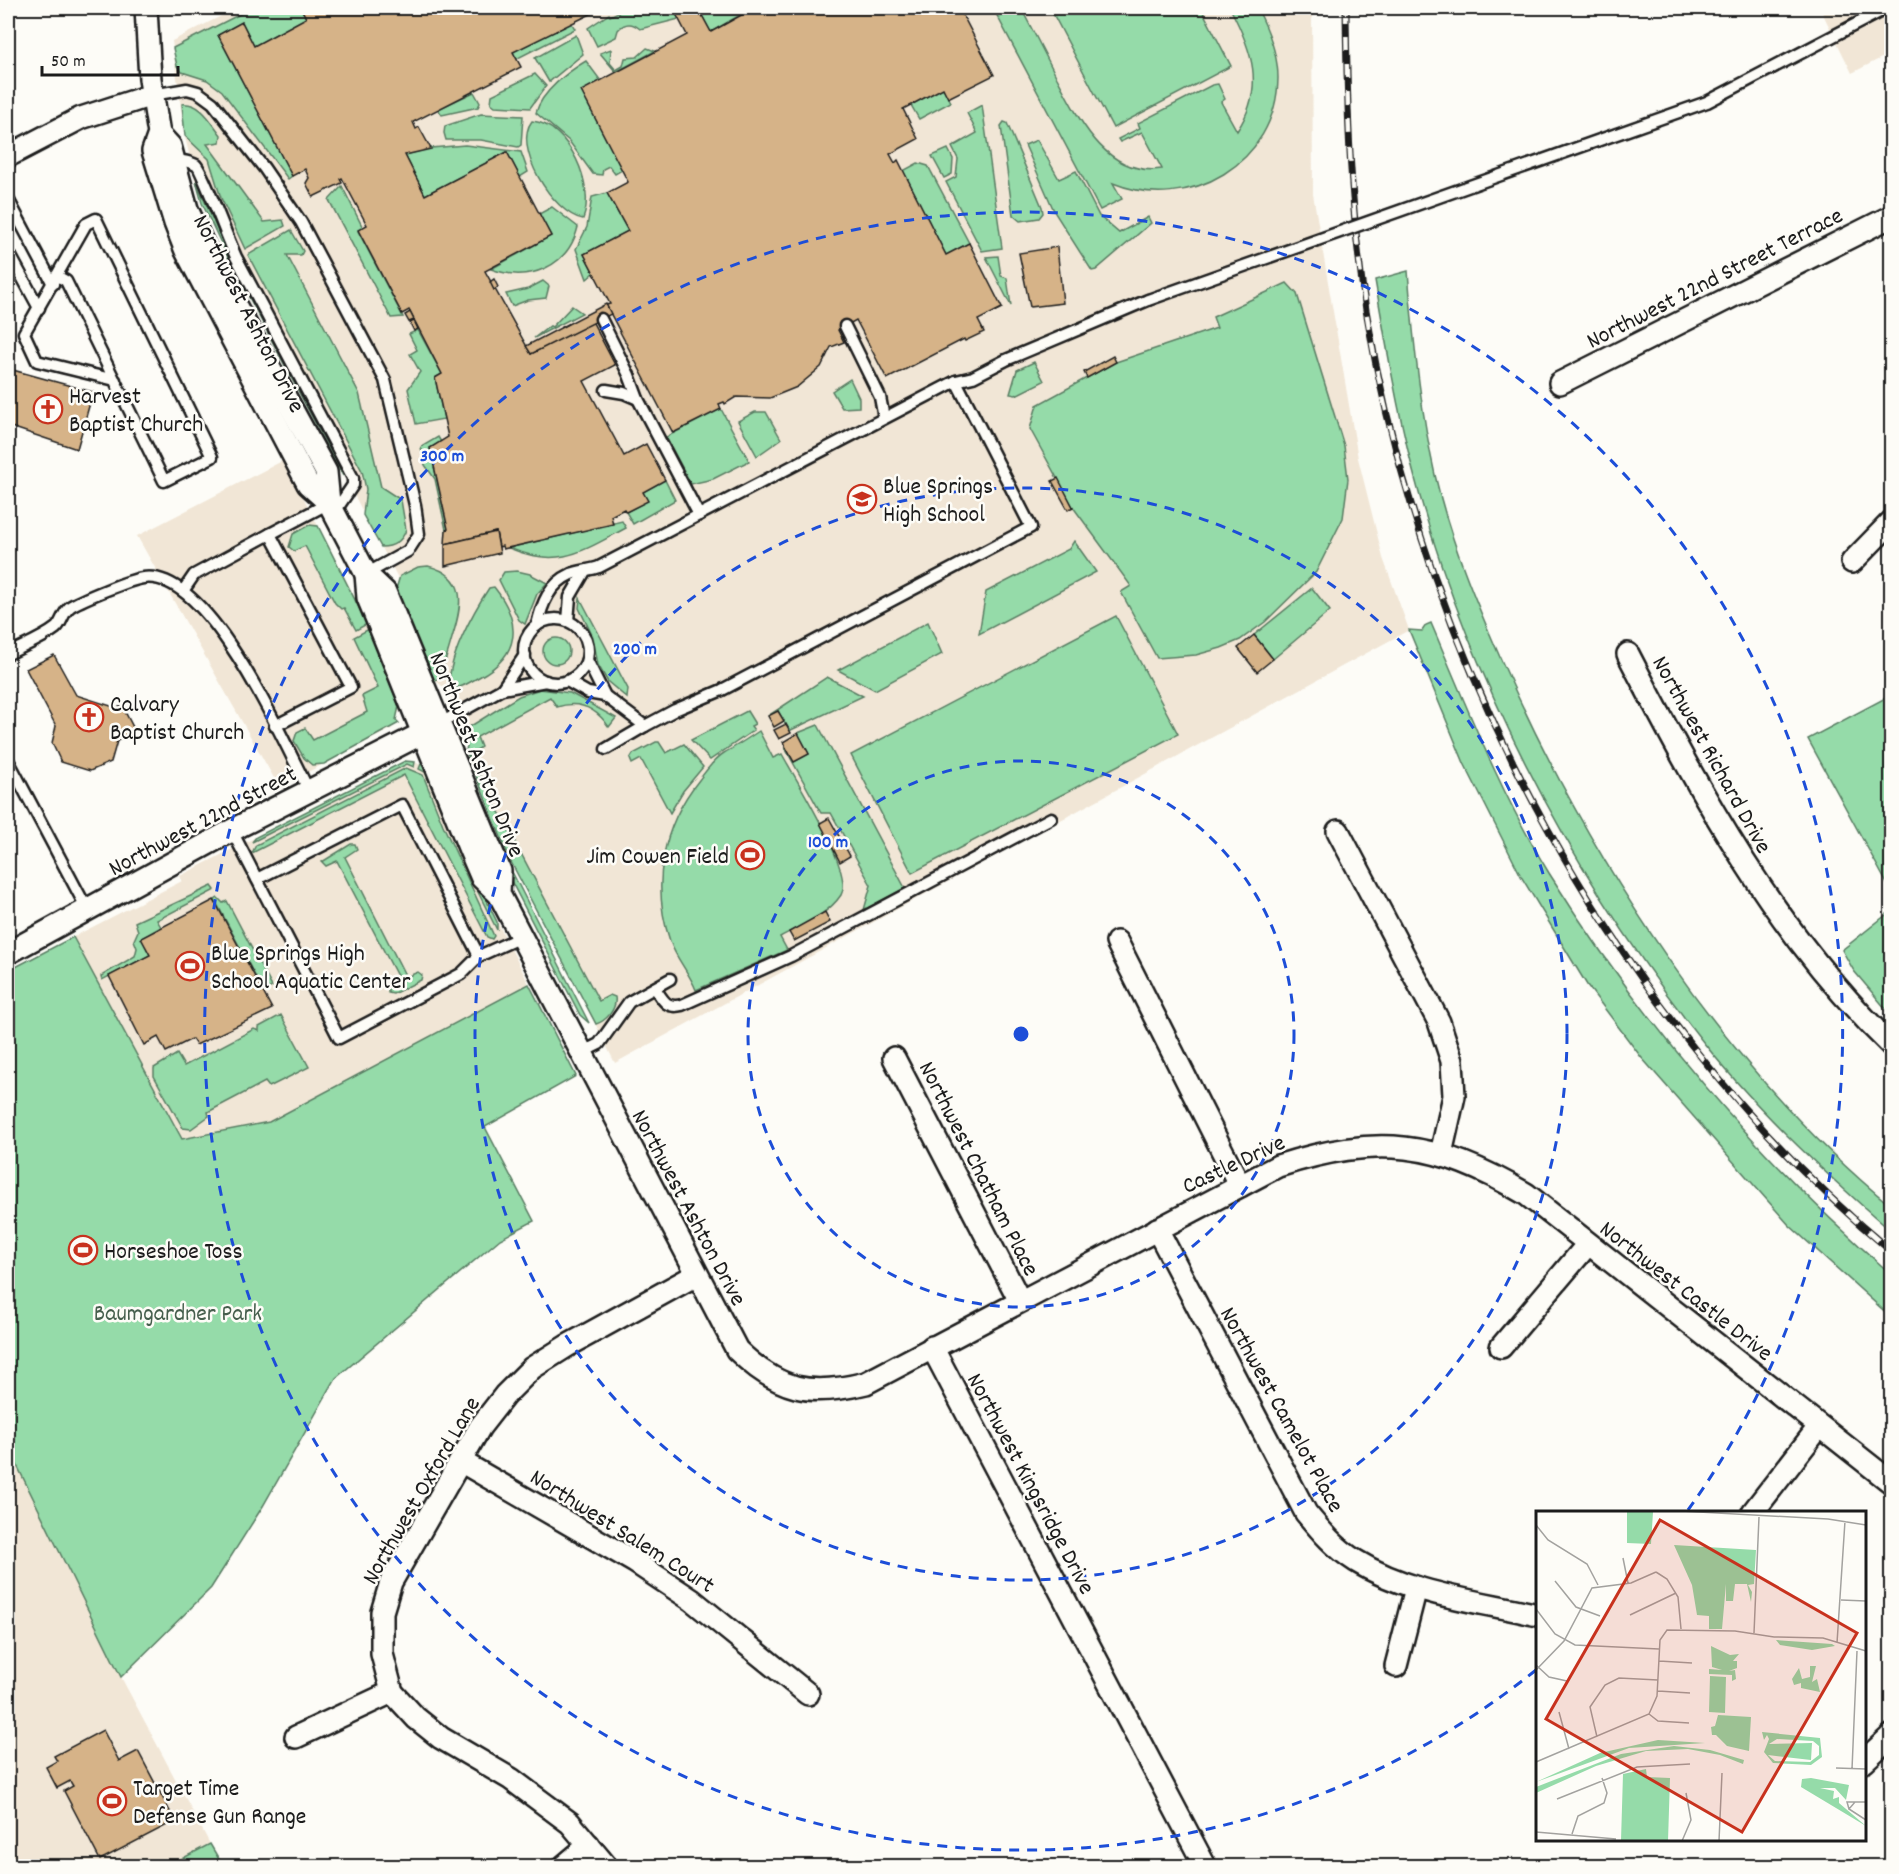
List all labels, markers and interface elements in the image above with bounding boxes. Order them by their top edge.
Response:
scale bar [42,39,178,77]
text: 50 m [51,50,86,75]
street label: Northwest 22nd Street Terrace [1581,200,1850,359]
street label: Northwest Ashton Drive [183,209,312,419]
place label: Harvest Baptist Church [69,381,203,443]
church icon: Harvest Baptist Church [32,393,64,425]
text: 300 m [420,445,464,470]
place label: Blue Springs High School [883,471,993,533]
school or university icon: Blue Springs High School [846,483,878,515]
text: 200 m [613,638,657,663]
street label: Northwest Ashton Drive [419,648,532,863]
street label: Northwest Richard Drive [1642,650,1779,861]
place label: Calvary Baptist Church [110,689,244,751]
church icon: Calvary Baptist Church [73,701,105,733]
street label: Northwest 22nd Street [103,759,304,887]
text: 100 m [808,831,848,856]
sports icon: Jim Cowen Field [734,839,766,871]
place label: Jim Cowen Field [586,841,729,875]
place label: Blue Springs High School Aquatic Center [211,938,410,1000]
sports icon: Blue Springs High School Aquatic Center [174,950,206,982]
centre of rings [1011,1024,1031,1044]
street label: Northwest Chatham Place [908,1056,1046,1283]
street label: Northwest Ashton Drive [621,1104,754,1313]
street label: Castle Drive [1177,1127,1291,1204]
street label: Northwest Castle Drive [1591,1214,1779,1371]
sports icon: Horseshoe Toss [67,1234,99,1266]
place label: Horseshoe Toss [104,1236,243,1270]
park label: Baumgardner Park [94,1298,262,1332]
street label: Northwest Camelot Place [1210,1301,1351,1520]
street label: Northwest Kingsridge Drive [957,1368,1102,1601]
street label: Northwest Oxford Lane [355,1391,490,1592]
street label: Northwest Salem Court [522,1462,721,1603]
inset map [1536,1511,1866,1841]
place label: Target Time Defense Gun Range [133,1773,306,1835]
sports icon: Target Time Defense Gun Range [96,1785,128,1817]

